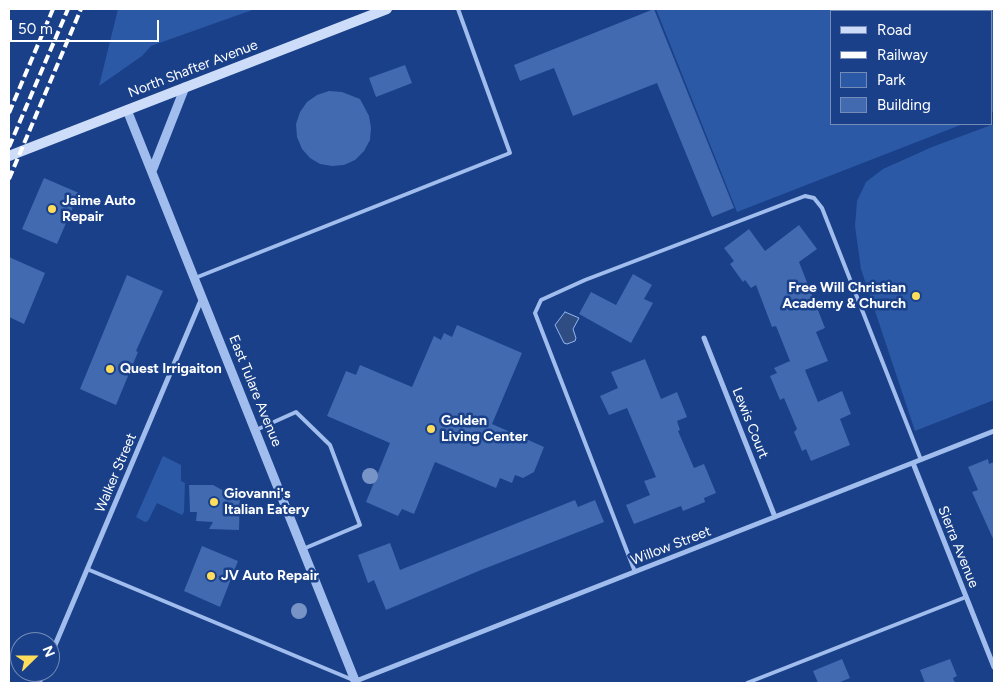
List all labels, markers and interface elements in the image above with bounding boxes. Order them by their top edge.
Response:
scale bar [12,10,161,42]
legend [830,10,993,125]
text: 50 m [18,20,53,38]
text: Road [877,21,912,39]
street label: North Shafter Avenue [126,37,260,101]
text: Railway [877,46,928,64]
text: Park [877,71,906,89]
text: Building [877,96,931,114]
place label: Jaime Auto Repair [62,193,136,226]
marker: Jaime Auto Repair [46,203,58,215]
place label: Free Will Christian Academy & Church [782,280,906,312]
marker: Free Will Christian Academy & Church [910,290,922,302]
street label: East Tulare Avenue [225,333,285,449]
place label: Quest Irrigaiton [120,361,222,377]
marker: Quest Irrigaiton [104,363,116,375]
street label: Lewis Court [728,385,772,461]
place label: Golden Living Center [441,413,528,446]
marker: Golden Living Center [425,423,437,435]
street label: Walker Street [92,431,140,515]
place label: Giovanni's Italian Eatery [224,486,309,518]
marker: Giovanni's Italian Eatery [208,496,220,508]
street label: Sierra Avenue [934,504,982,590]
street label: Willow Street [629,523,713,569]
place label: JV Auto Repair [221,568,319,584]
marker: JV Auto Repair [205,570,217,582]
north arrow [10,632,60,682]
text: N [39,643,58,660]

